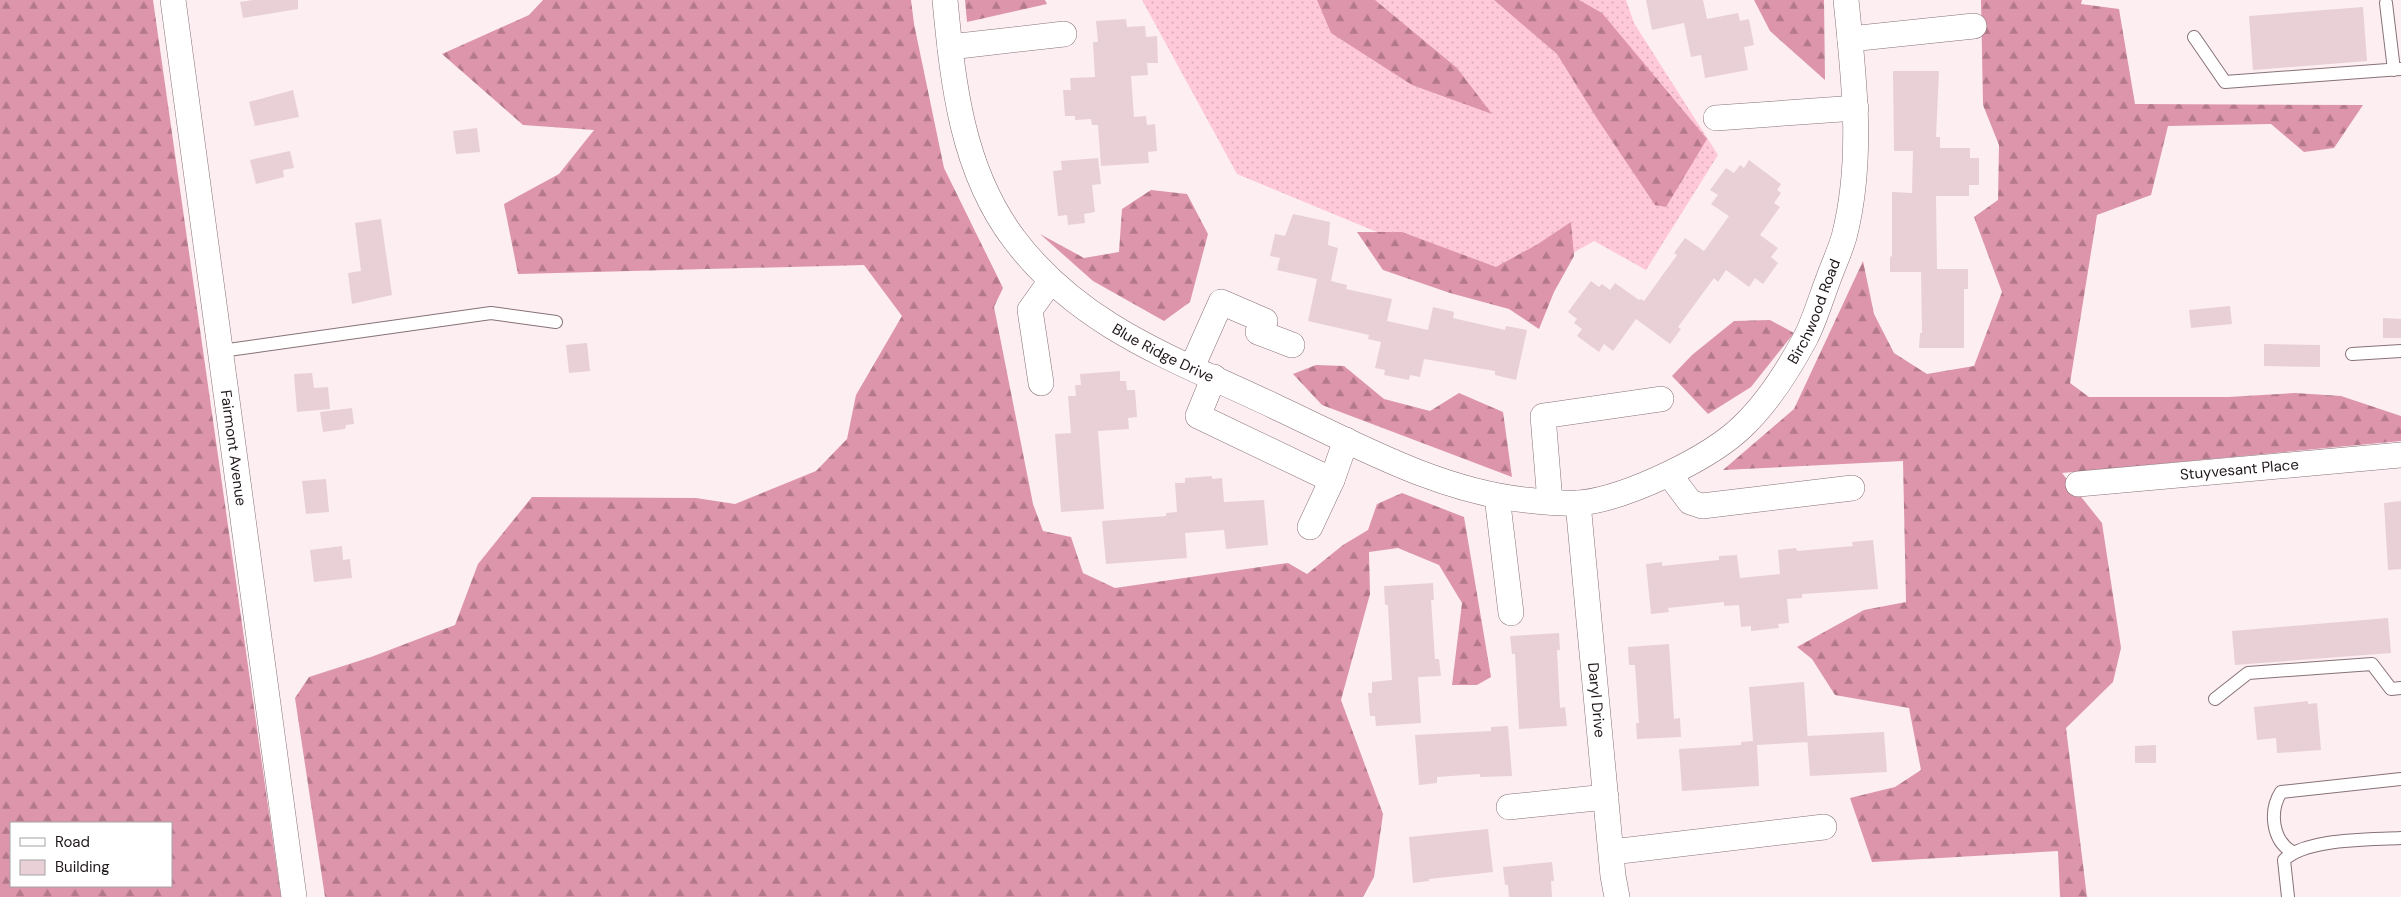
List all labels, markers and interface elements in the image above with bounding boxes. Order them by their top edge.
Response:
street label: Birchwood Road [1783,256,1845,368]
street label: Blue Ridge Drive [1108,319,1217,387]
street label: Fairmont Avenue [216,389,251,507]
street label: Stuyvesant Place [2179,454,2300,485]
street label: Daryl Drive [1583,662,1610,739]
legend [10,822,172,887]
text: Road [55,832,90,852]
text: Building [55,857,110,877]

